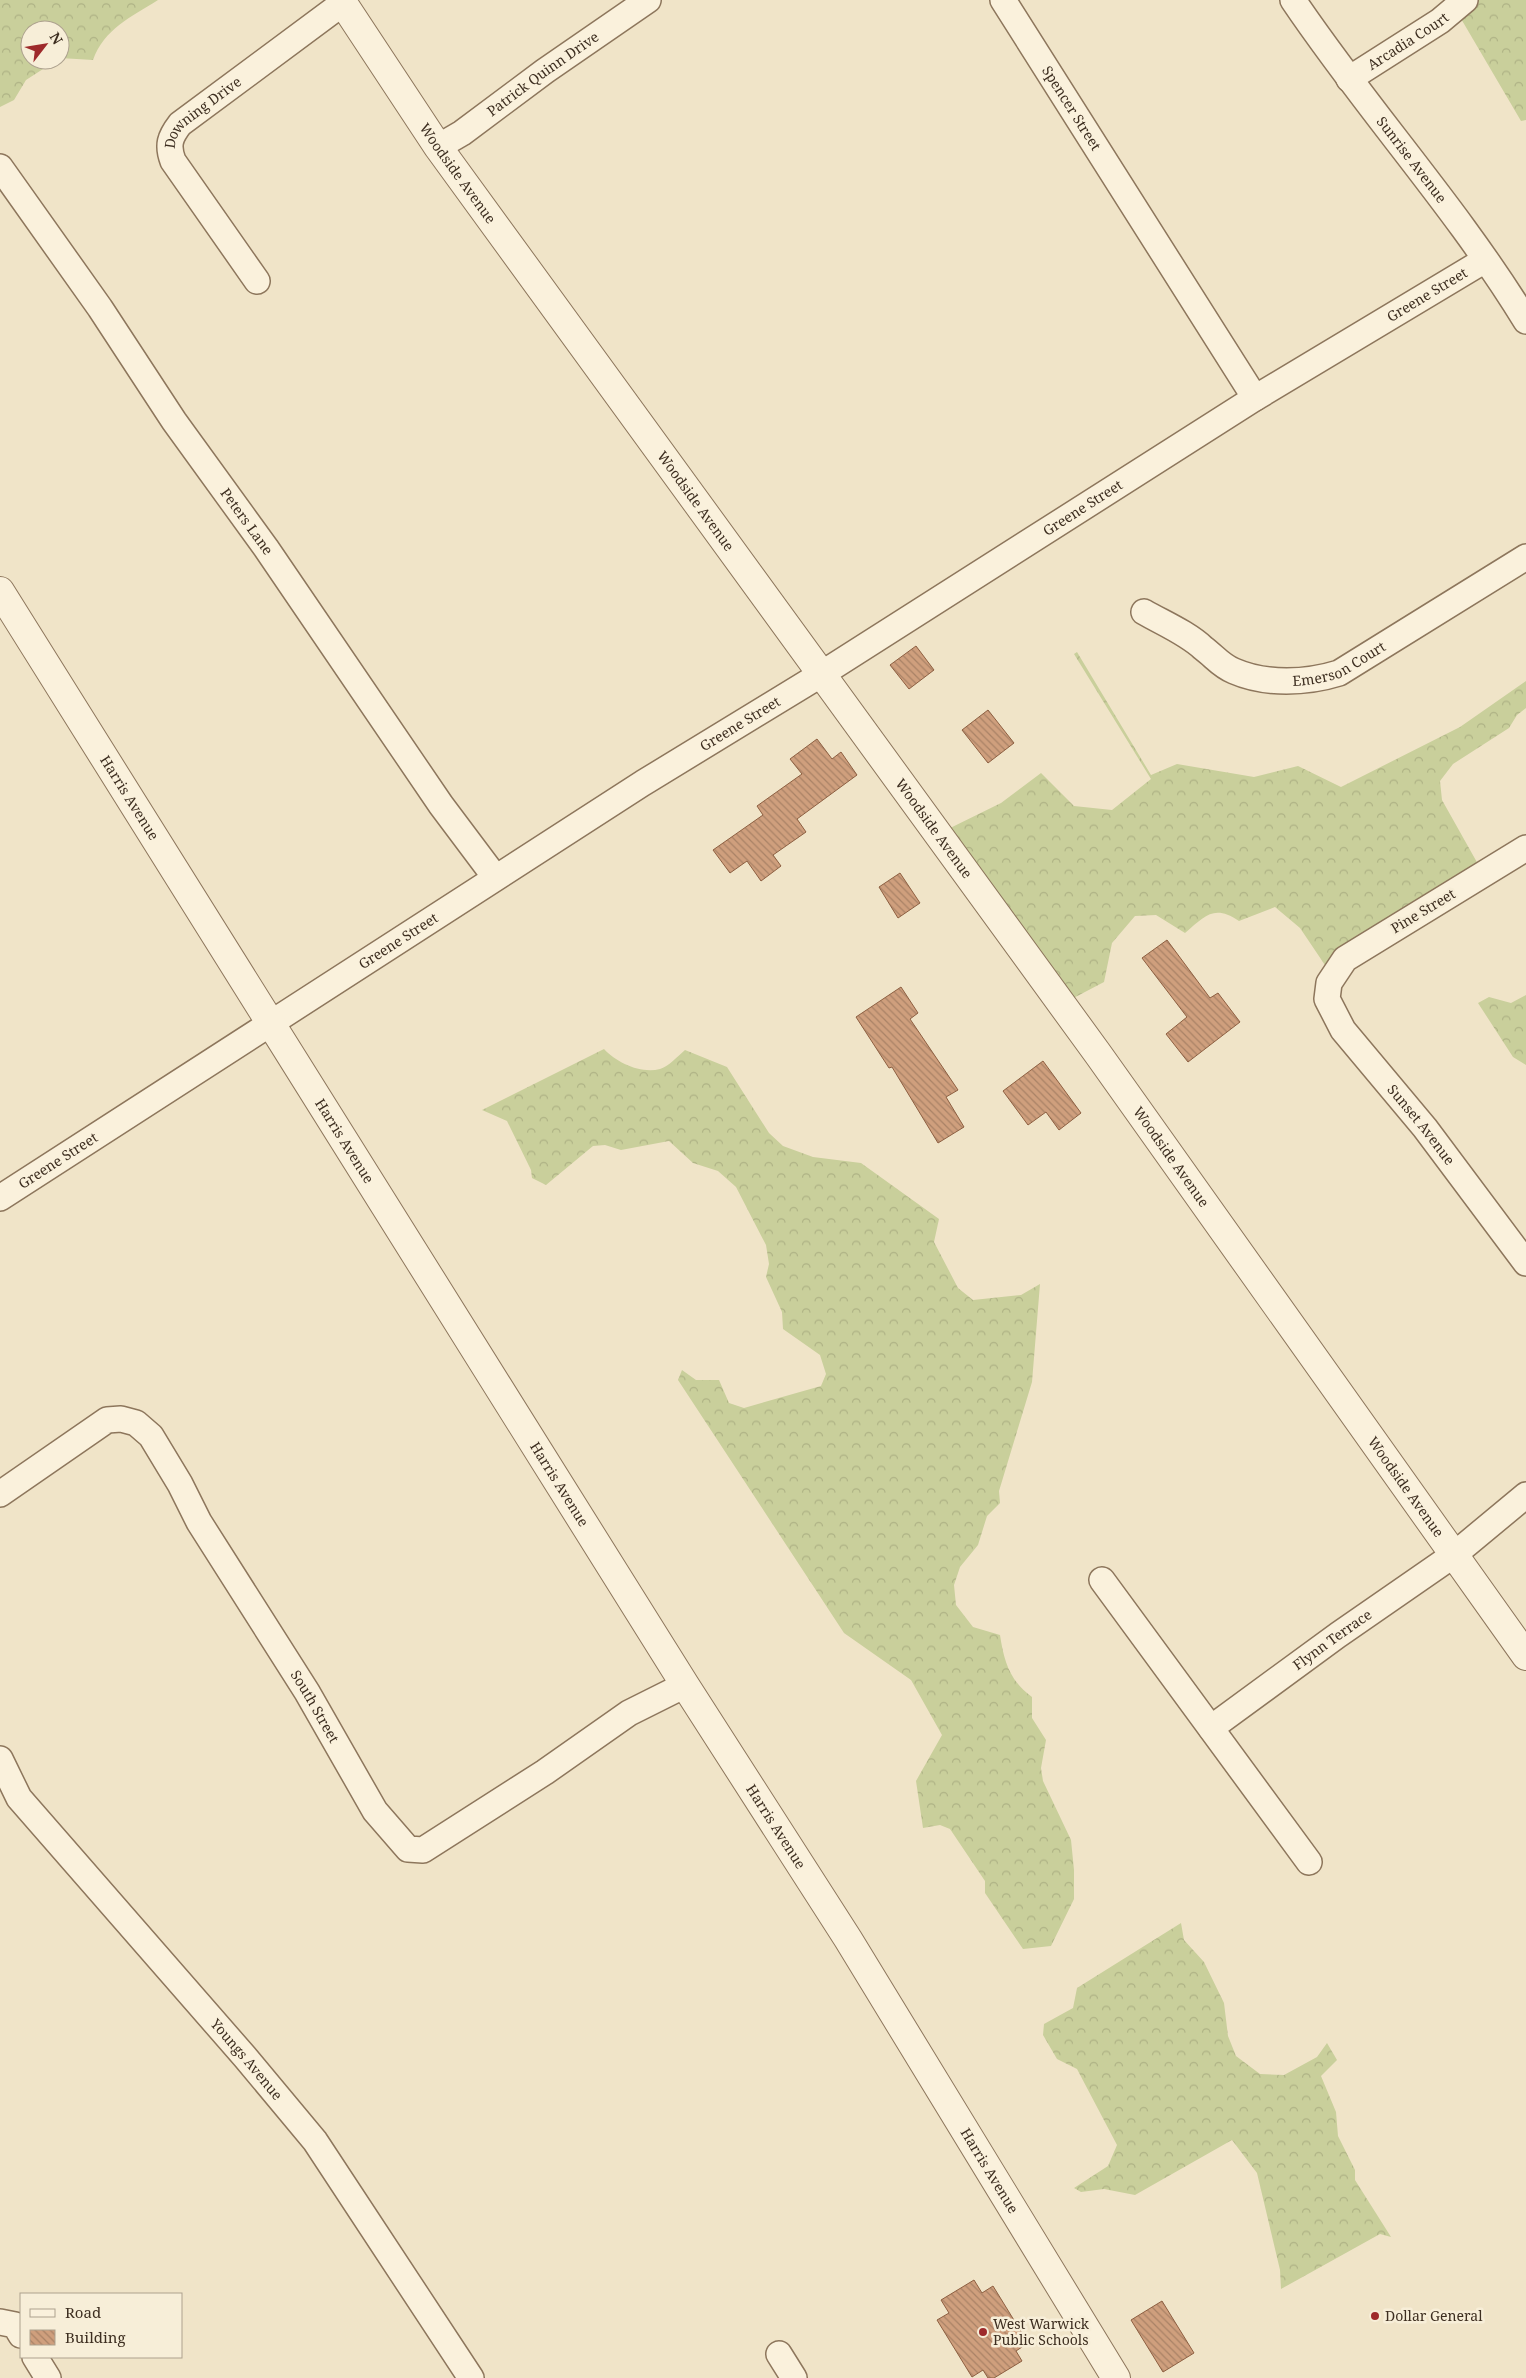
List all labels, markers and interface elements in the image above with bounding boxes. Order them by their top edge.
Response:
street label: Arcadia Court [1363,8,1452,74]
north arrow [20,20,70,70]
street label: Patrick Quinn Drive [483,27,602,120]
text: N [46,28,68,48]
street label: Spencer Street [1038,62,1106,154]
street label: Downing Drive [160,72,245,150]
street label: Sunrise Avenue [1373,112,1451,207]
street label: Woodside Avenue [416,119,501,227]
street label: Greene Street [1383,263,1471,326]
street label: Woodside Avenue [653,447,739,555]
street label: Greene Street [1039,475,1126,540]
street label: Peters Lane [217,484,278,558]
street label: Emerson Court [1292,637,1389,690]
street label: Greene Street [696,692,784,755]
street label: Harris Avenue [96,752,164,844]
street label: Woodside Avenue [892,774,977,882]
street label: Pine Street [1387,884,1459,937]
street label: Greene Street [355,908,441,973]
street label: Sunset Avenue [1383,1080,1459,1169]
street label: Harris Avenue [311,1095,379,1187]
street label: Woodside Avenue [1129,1102,1214,1211]
street label: Greene Street [14,1128,101,1193]
street label: Woodside Avenue [1364,1433,1448,1541]
street label: Harris Avenue [526,1438,593,1530]
street label: Flynn Terrace [1289,1605,1375,1674]
street label: South Street [287,1666,344,1746]
street label: Harris Avenue [742,1780,810,1872]
street label: Youngs Avenue [206,2014,287,2104]
street label: Harris Avenue [957,2124,1023,2217]
legend [20,2293,182,2358]
text: Road [65,2302,101,2322]
place label: Dollar General [1385,2306,1483,2325]
marker: Dollar General [1369,2310,1381,2322]
place label: West Warwick Public Schools [993,2314,1090,2349]
marker: West Warwick Public Schools [977,2326,989,2338]
text: Building [65,2327,126,2347]

